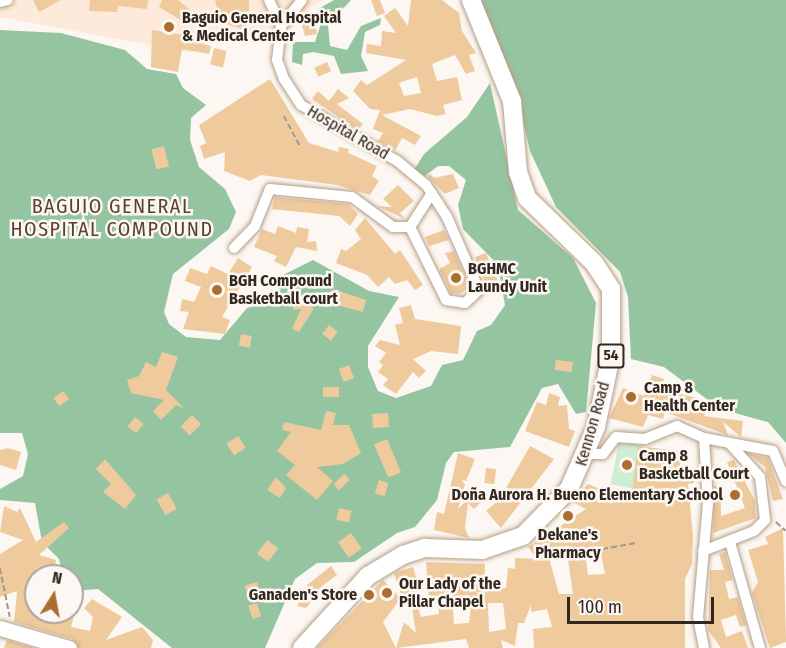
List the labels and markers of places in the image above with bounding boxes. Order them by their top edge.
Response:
place label: Baguio General Hospital & Medical Center [182,8,341,46]
marker: Baguio General Hospital & Medical Center [160,18,178,36]
place label: BGHMC Laundy Unit [468,259,547,297]
place label: BGH Compound Basketball court [229,271,338,309]
marker: BGHMC Laundy Unit [449,271,463,285]
marker: BGH Compound Basketball court [210,283,224,297]
place label: Camp 8 Health Center [644,378,735,416]
marker: Camp 8 Health Center [622,388,640,406]
place label: Camp 8 Basketball Court [639,446,749,484]
marker: Camp 8 Basketball Court [620,458,634,472]
place label: Doña Aurora H. Bueno Elementary School [452,485,723,505]
marker: Doña Aurora H. Bueno Elementary School [728,488,742,502]
marker: Dekane's Pharmacy [561,509,575,523]
place label: Dekane's Pharmacy [535,525,601,563]
place label: Our Lady of the Pillar Chapel [399,574,501,612]
place label: Ganaden's Store [249,585,357,605]
marker: Our Lady of the Pillar Chapel [380,586,394,600]
marker: Ganaden's Store [362,588,376,602]

